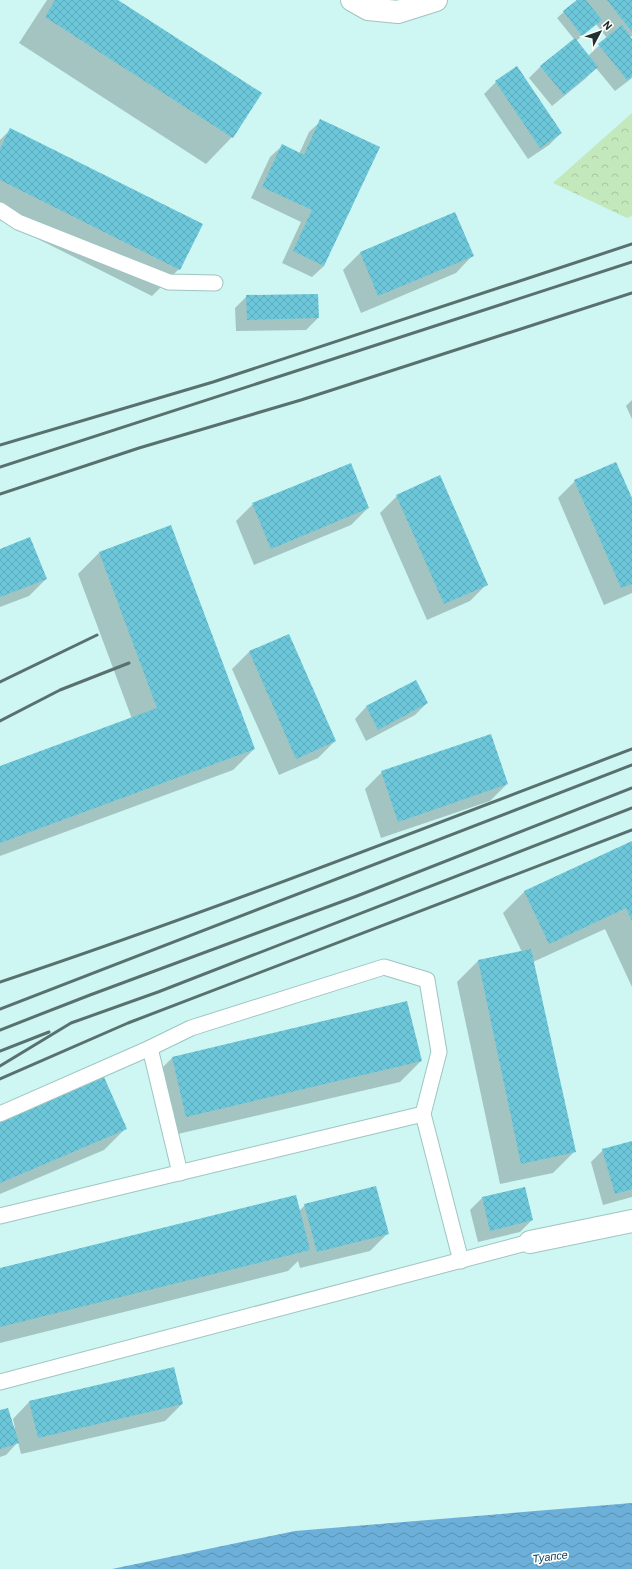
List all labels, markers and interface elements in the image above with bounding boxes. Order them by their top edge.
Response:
north arrow [580,12,620,52]
text: N [601,18,615,32]
water label: Туапсе [532,1547,568,1565]

